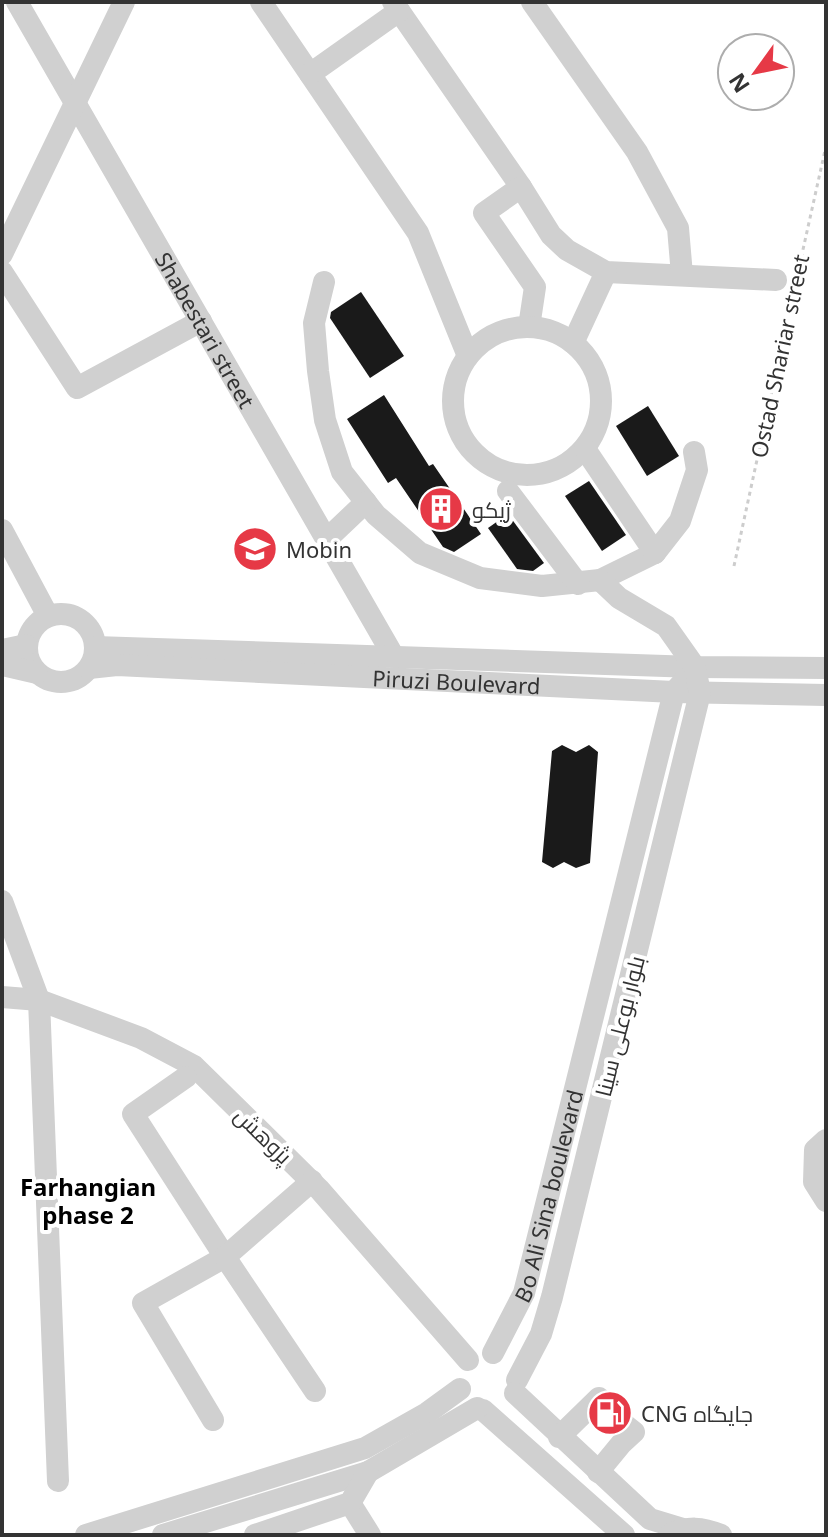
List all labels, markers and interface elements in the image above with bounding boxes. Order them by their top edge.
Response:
north arrow [716,32,796,112]
text: N [721,68,756,99]
street label: Shabestari street [149,246,262,413]
street label: Ostad Shariar street [743,252,815,460]
building icon: ژیکو [417,485,465,533]
place label: ژیکو [472,494,511,524]
school or university icon: Mobin [231,525,279,573]
place label: Mobin [286,534,352,564]
street label: Piruzi Boulevard [372,662,541,701]
street label: بلوار بوعلی سینا [587,953,651,1099]
street label: Bo Ali Sina boulevard [507,1086,589,1307]
street label: پژوهش [228,1100,299,1171]
district label: Farhangian phase 2 [20,1170,156,1231]
fuel station icon: CNG جایگاه [586,1389,634,1437]
place label: CNG جایگاه [641,1398,753,1428]

